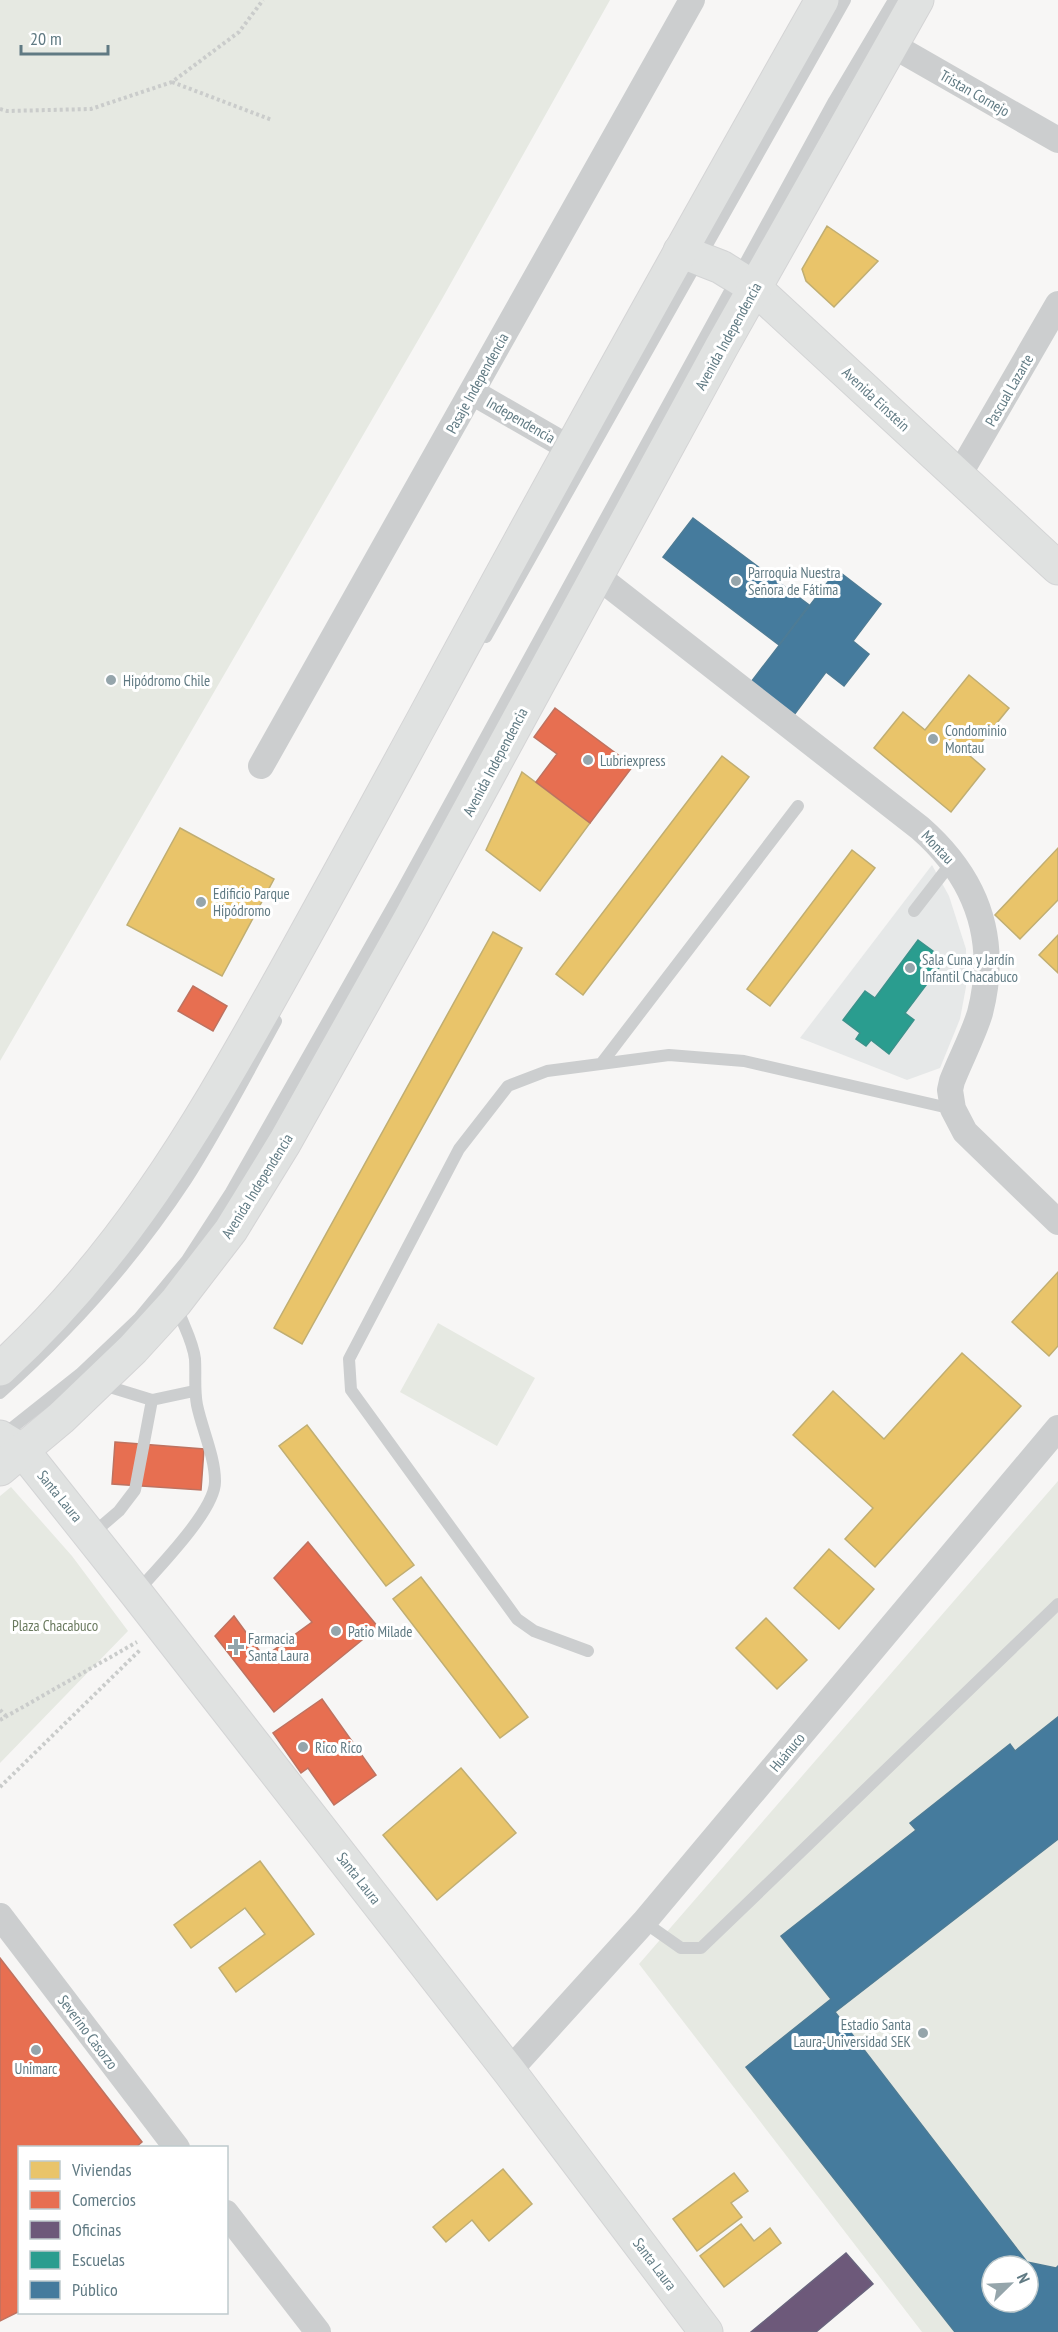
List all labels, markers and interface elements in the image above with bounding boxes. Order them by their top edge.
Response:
scale bar [21,18,108,56]
text: 20 m [30,27,62,50]
street label: Tristan Cornejo [937,65,1013,121]
street label: Avenida Independencia [691,279,765,393]
street label: Pasaje Independencia [442,329,512,437]
street label: Pascual Lazarte [981,351,1037,429]
street label: Avenida Einstein [838,363,914,435]
street label: Independencia [483,393,559,447]
place label: Parroquia Nuestra Señora de Fátima [748,563,841,599]
marker: Parroquia Nuestra Señora de Fátima [729,574,743,588]
place label: Hipódromo Chile [123,671,210,690]
marker: Hipódromo Chile [104,673,118,687]
street label: Avenida Independencia [458,705,532,819]
place label: Condominio Montau [945,721,1007,757]
marker: Condominio Montau [926,732,940,746]
place label: Lubriexpress [600,751,665,770]
marker: Lubriexpress [581,753,595,767]
street label: Montau [918,826,958,868]
place label: Edificio Parque Hipódromo [213,884,290,920]
marker: Edificio Parque Hipódromo [194,895,208,909]
place label: Sala Cuna y Jardín Infantil Chacabuco [922,950,1018,986]
marker: Sala Cuna y Jardín Infantil Chacabuco [903,961,917,975]
street label: Avenida Independencia [217,1130,297,1242]
street label: Santa Laura [33,1466,87,1526]
park label: Plaza Chacabuco [12,1616,98,1635]
place label: Patio Milade [348,1622,412,1641]
marker: Patio Milade [329,1624,343,1638]
place label: Farmacia Santa Laura [248,1629,309,1665]
marker: Farmacia Santa Laura [229,1640,243,1654]
street label: Huánuco [765,1729,809,1775]
place label: Rico Rico [315,1738,362,1757]
marker: Rico Rico [296,1740,310,1754]
street label: Santa Laura [333,1848,385,1908]
street label: Severino Casorzo [54,1991,122,2073]
place label: Estadio Santa Laura-Universidad SEK [793,2015,912,2051]
marker: Estadio Santa Laura-Universidad SEK [916,2026,930,2040]
marker: Unimarc [29,2043,43,2057]
place label: Unimarc [15,2059,58,2078]
legend [18,2146,228,2314]
text: Viviendas [71,2158,132,2181]
text: Comercios [72,2188,136,2211]
text: Oficinas [72,2218,121,2241]
street label: Santa Laura [629,2234,681,2294]
text: Escuelas [72,2248,125,2271]
north arrow [980,2254,1040,2314]
text: N [1013,2270,1035,2286]
text: Público [72,2278,118,2301]

